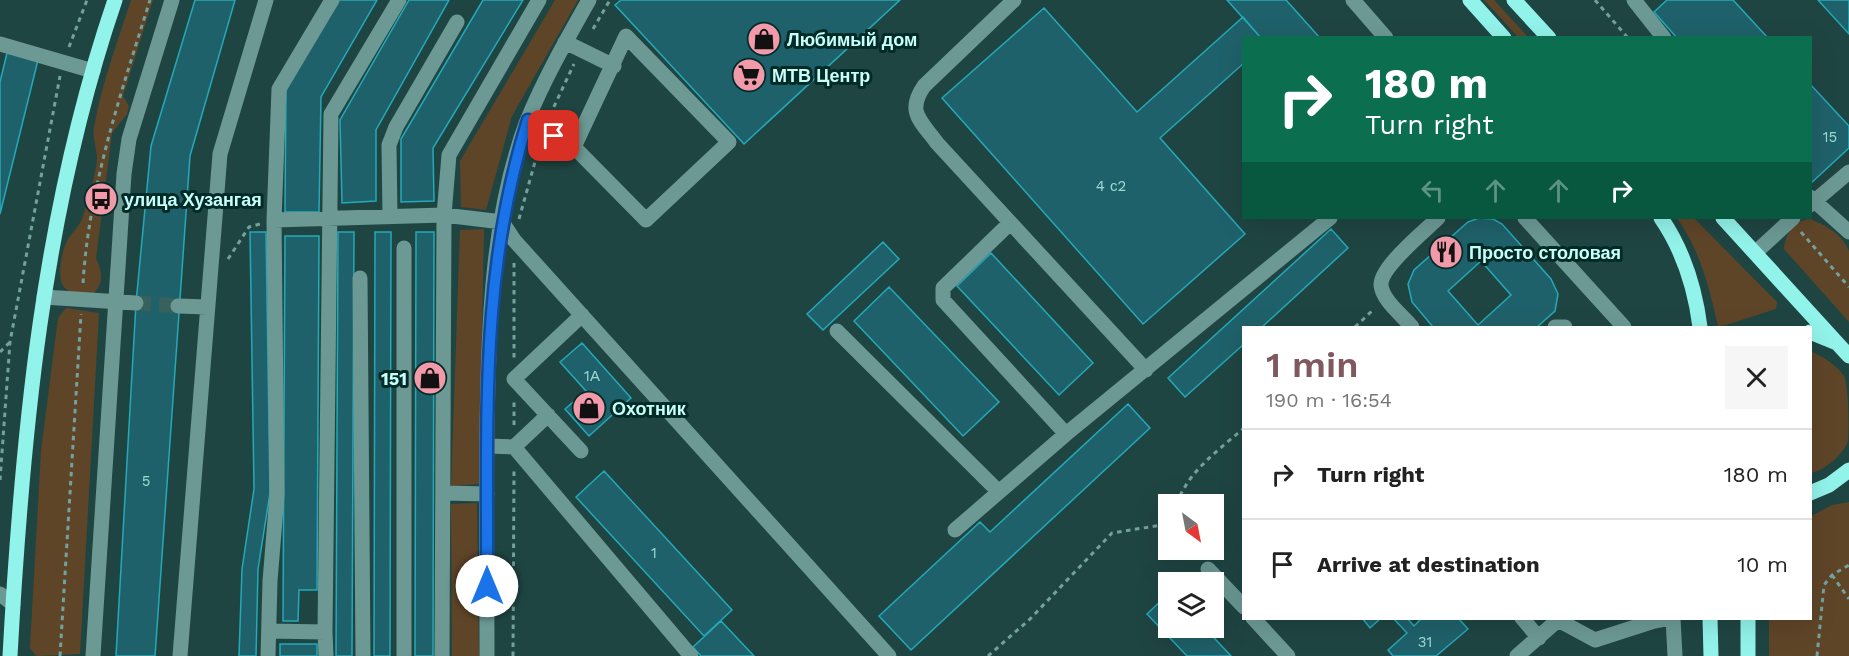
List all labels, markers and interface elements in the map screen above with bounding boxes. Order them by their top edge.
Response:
shop icon: Любимый дом [746,21,782,57]
place label: Любимый дом [787,29,917,50]
supermarket icon: МТВ Центр [731,57,767,93]
text: 180 m [1365,59,1488,108]
icon: right [1266,60,1344,138]
place label: МТВ Центр [772,65,870,86]
text: Turn right [1365,109,1494,141]
pin [528,110,579,161]
icon: arrive [537,119,570,152]
house number: 15 [1823,128,1837,146]
icon: left [1416,174,1449,207]
icon: ahead [1479,174,1512,207]
icon: ahead [1542,174,1575,207]
icon: right [1605,174,1638,207]
house number: 4 с2 [1096,177,1126,195]
bus stop icon: улица Хузангая [83,181,119,217]
place label: улица Хузангая [124,189,262,210]
restaurant icon: Просто столовая [1428,234,1464,270]
place label: Просто столовая [1469,242,1621,263]
text: 1 min [1266,344,1358,386]
button: close [1725,346,1788,409]
shop icon: 151 [412,360,448,396]
house number: 1А [584,367,600,385]
place label: 151 [381,368,407,389]
text: 190 m · 16:54 [1266,388,1392,412]
shop icon: Охотник [571,390,607,426]
place label: Охотник [612,398,687,419]
icon: right [1266,458,1299,491]
text: Turn right [1317,462,1424,487]
text: 180 m [1724,462,1788,487]
house number: 5 [142,472,150,490]
north arrow [1158,494,1224,560]
map controls [1158,494,1224,638]
house number: 1 [651,544,657,562]
icon: arrive [1266,548,1299,581]
text: Arrive at destination [1317,552,1540,577]
text: 10 m [1737,552,1788,577]
position arrow [455,554,519,618]
button: layers [1158,572,1224,638]
house number: 31 [1418,633,1432,651]

